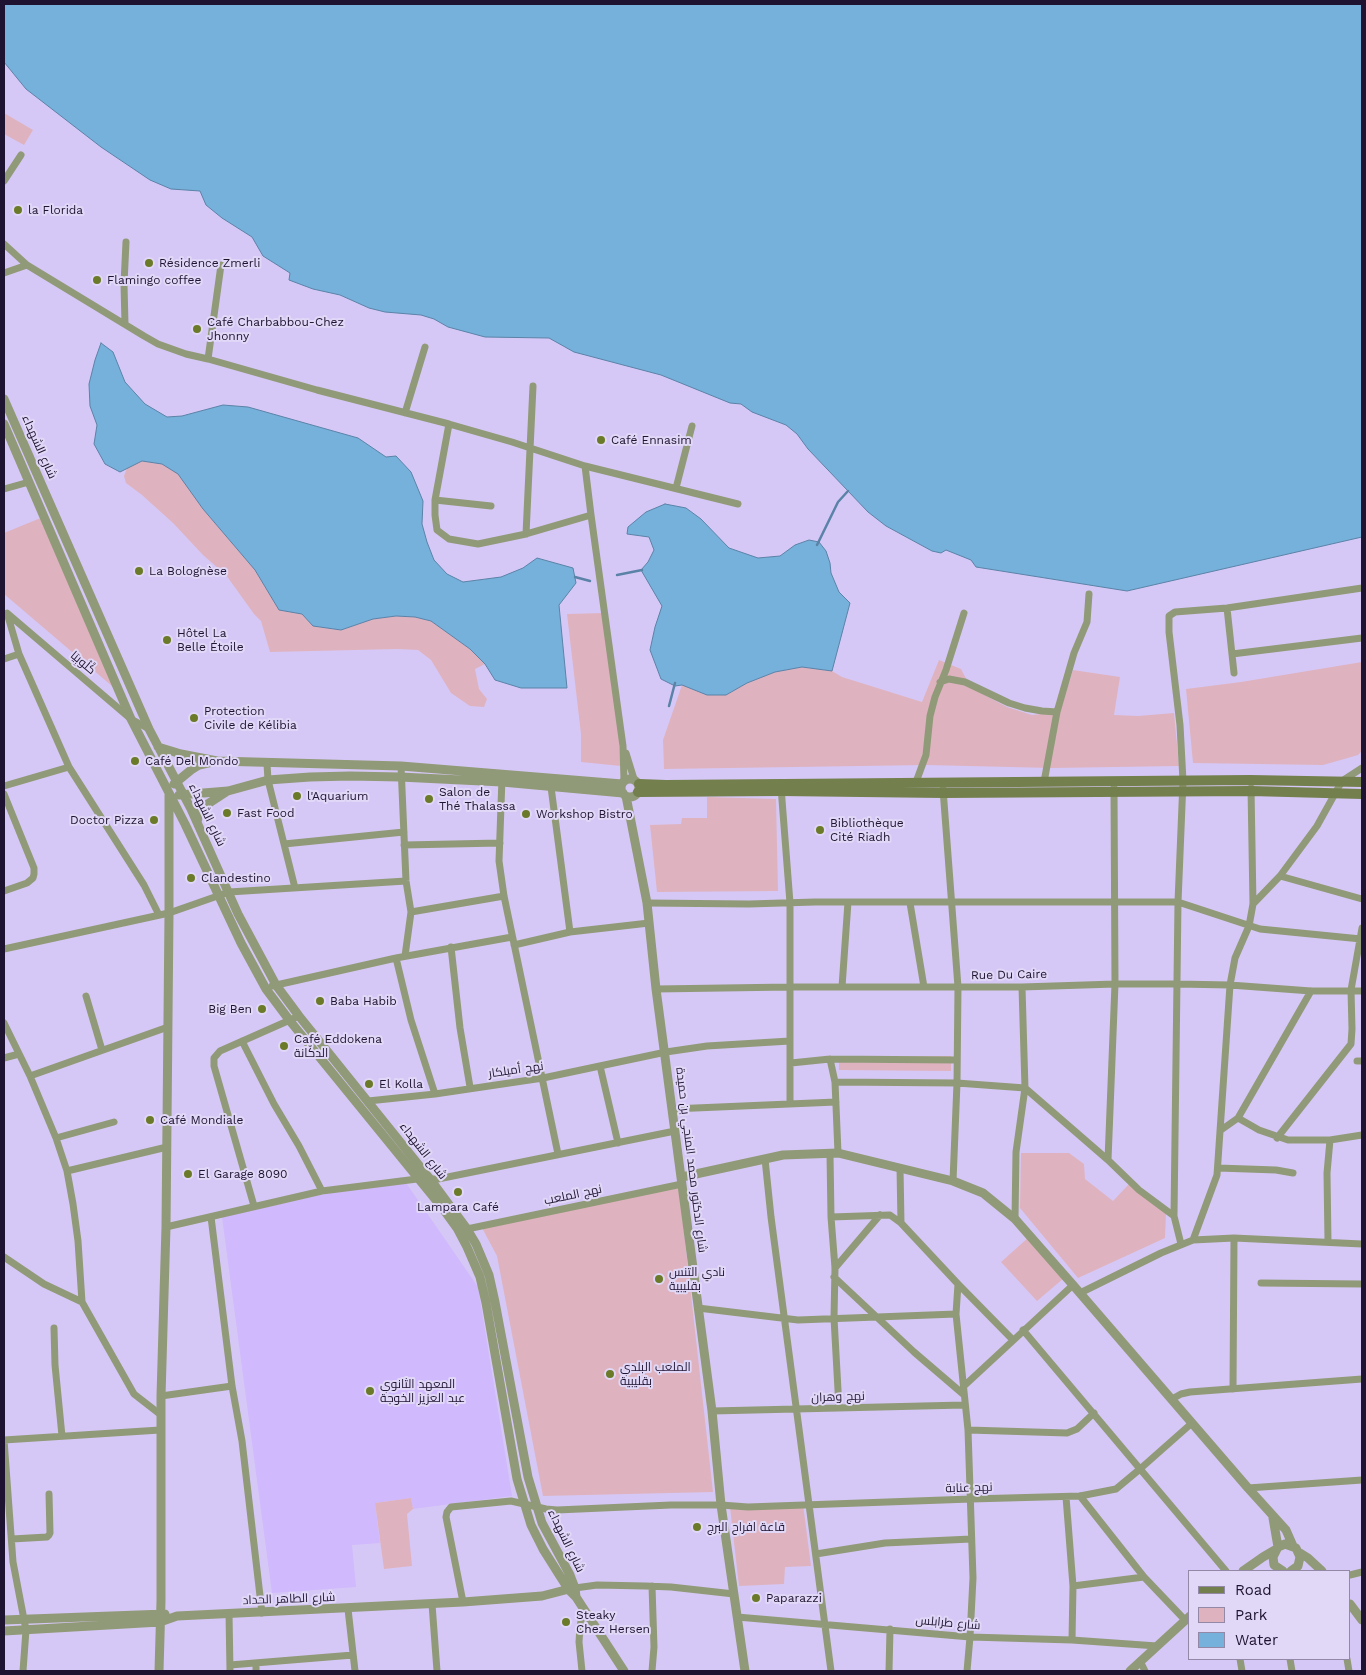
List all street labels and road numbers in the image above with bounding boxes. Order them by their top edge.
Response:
street label: شارع الشهداء [19,413,59,481]
street label: كْلُوبِيَا [67,648,99,678]
street label: شارع الشهداء [186,781,228,849]
street label: Rue Du Caire [971,967,1047,983]
street label: نهج أميلكار [488,1059,544,1081]
street label: شارع الدكتور محمد المنجي بن حميدة [672,1067,710,1253]
street label: شارع الشهداء [396,1120,450,1182]
street label: نهج الملعب [543,1182,603,1208]
street label: نهج وهران [811,1389,865,1405]
street label: نهج عنابة [945,1480,993,1496]
street label: شارع الشهداء [545,1507,587,1575]
street label: شارع الطاهر الحداد [242,1590,336,1608]
street label: شارع طرابلس [915,1613,981,1633]

